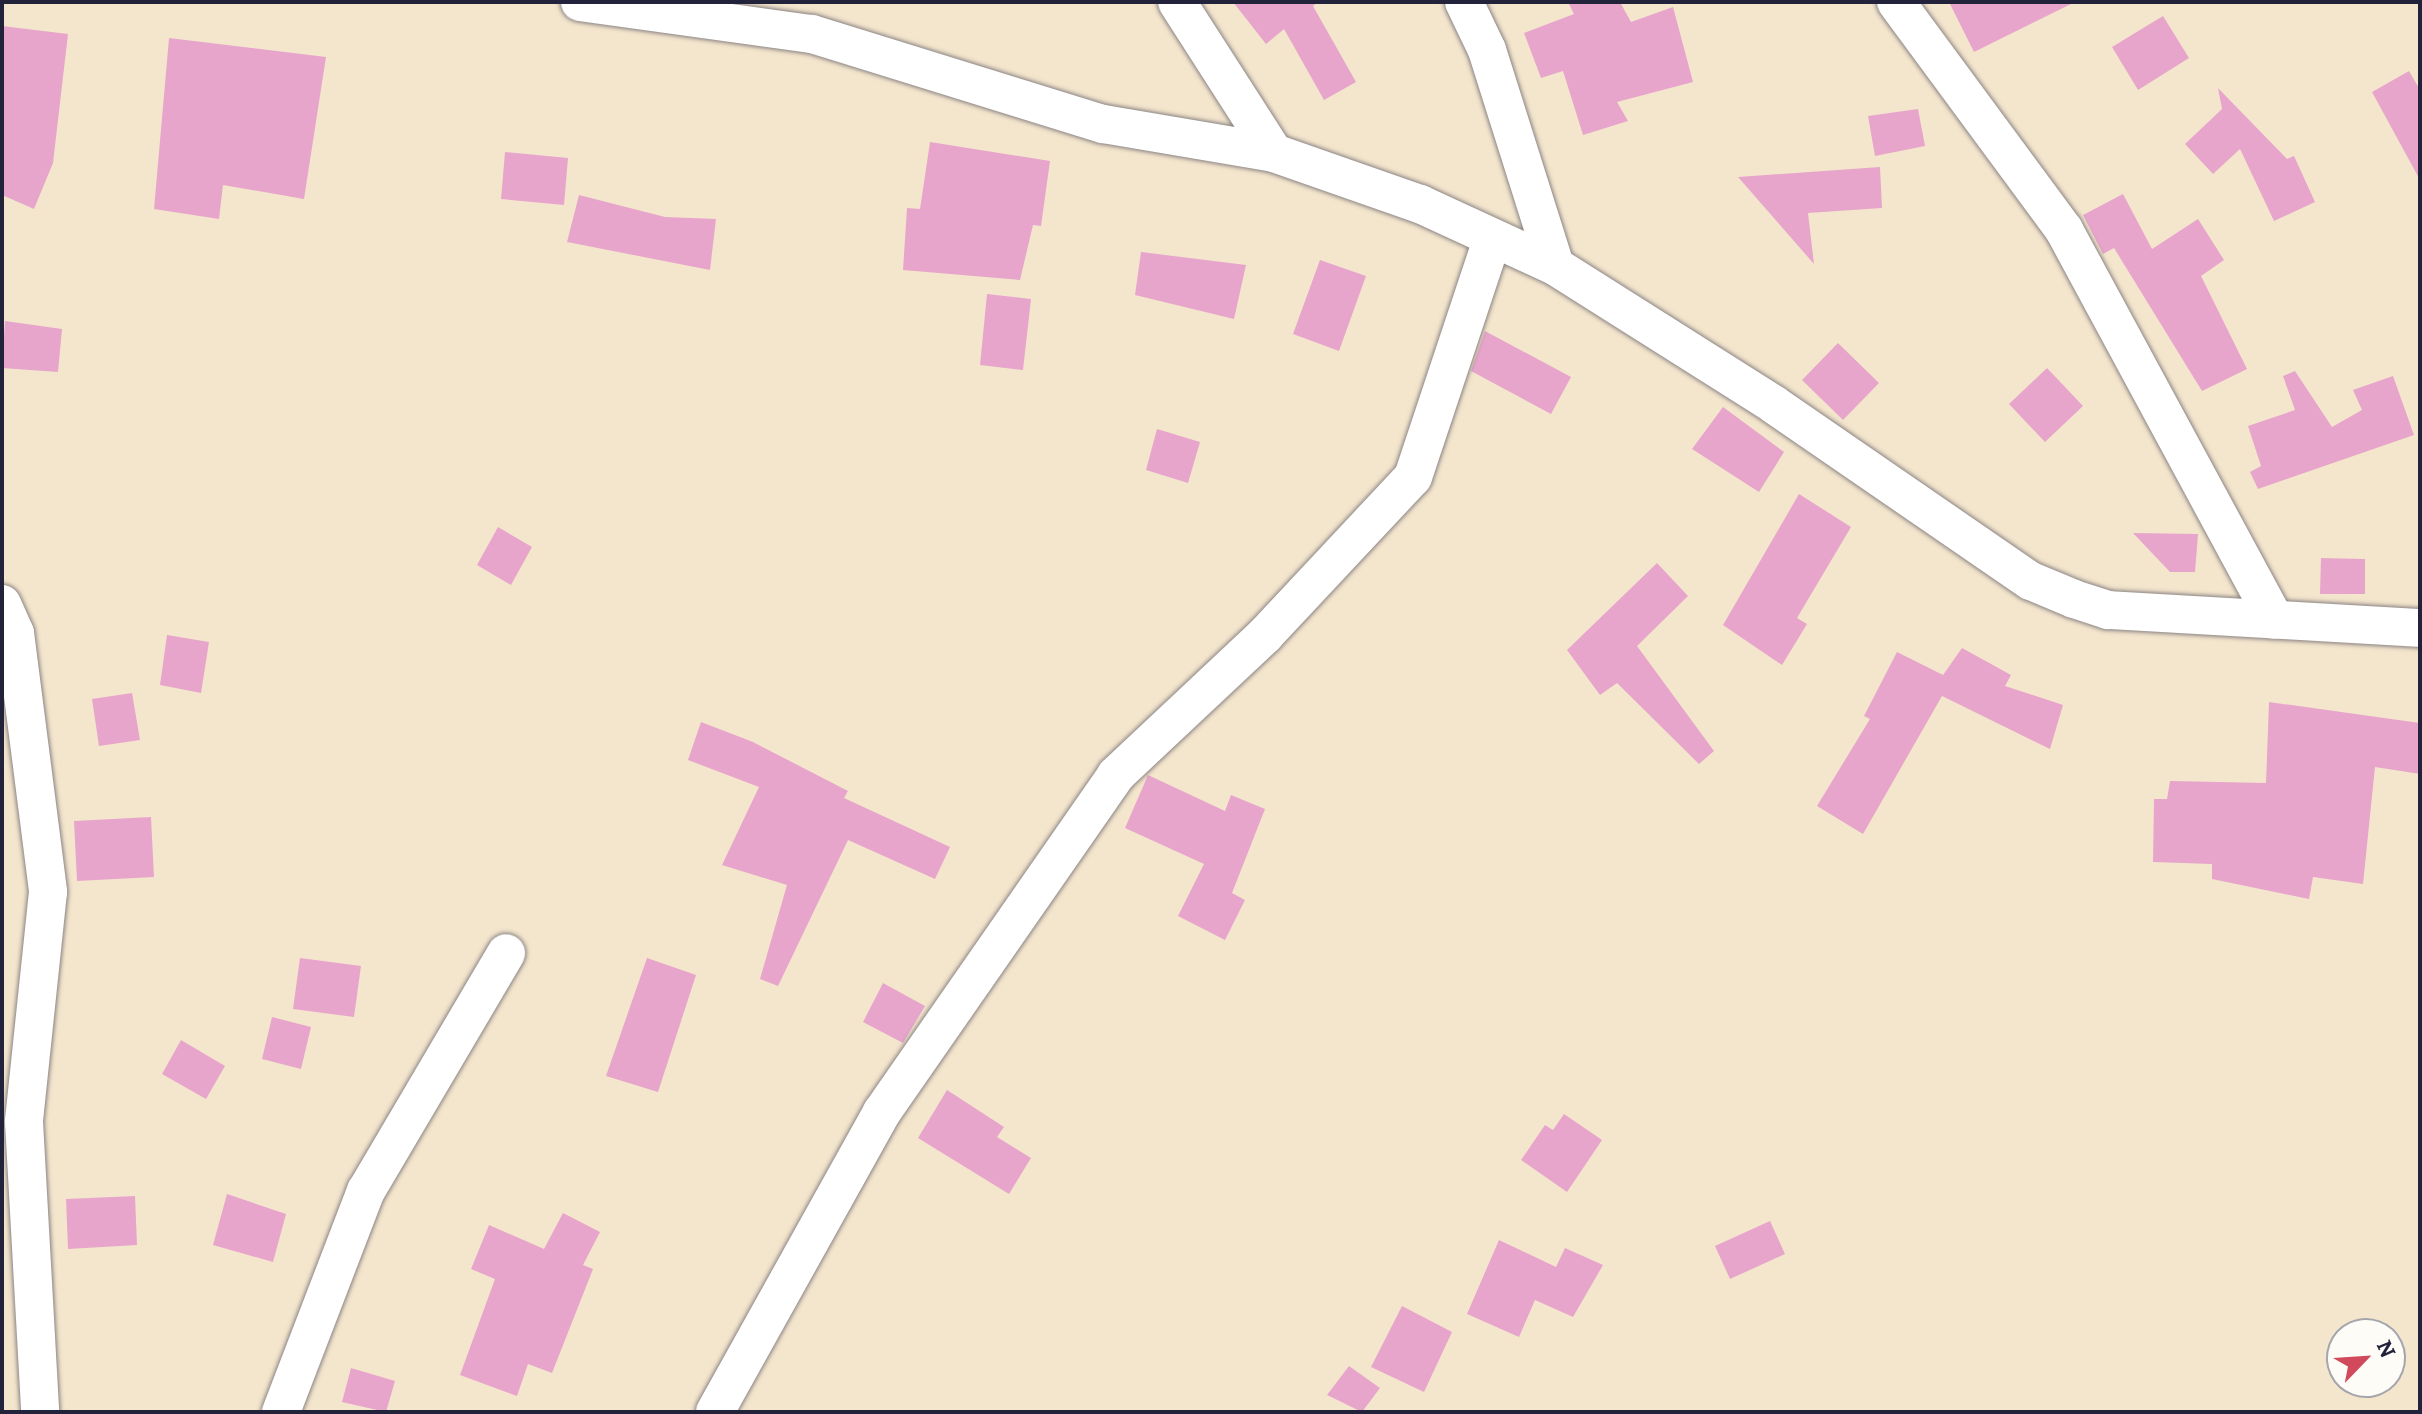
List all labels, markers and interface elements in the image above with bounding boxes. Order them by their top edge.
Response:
north arrow [2326,1318,2406,1398]
text: N [2369,1335,2403,1362]

